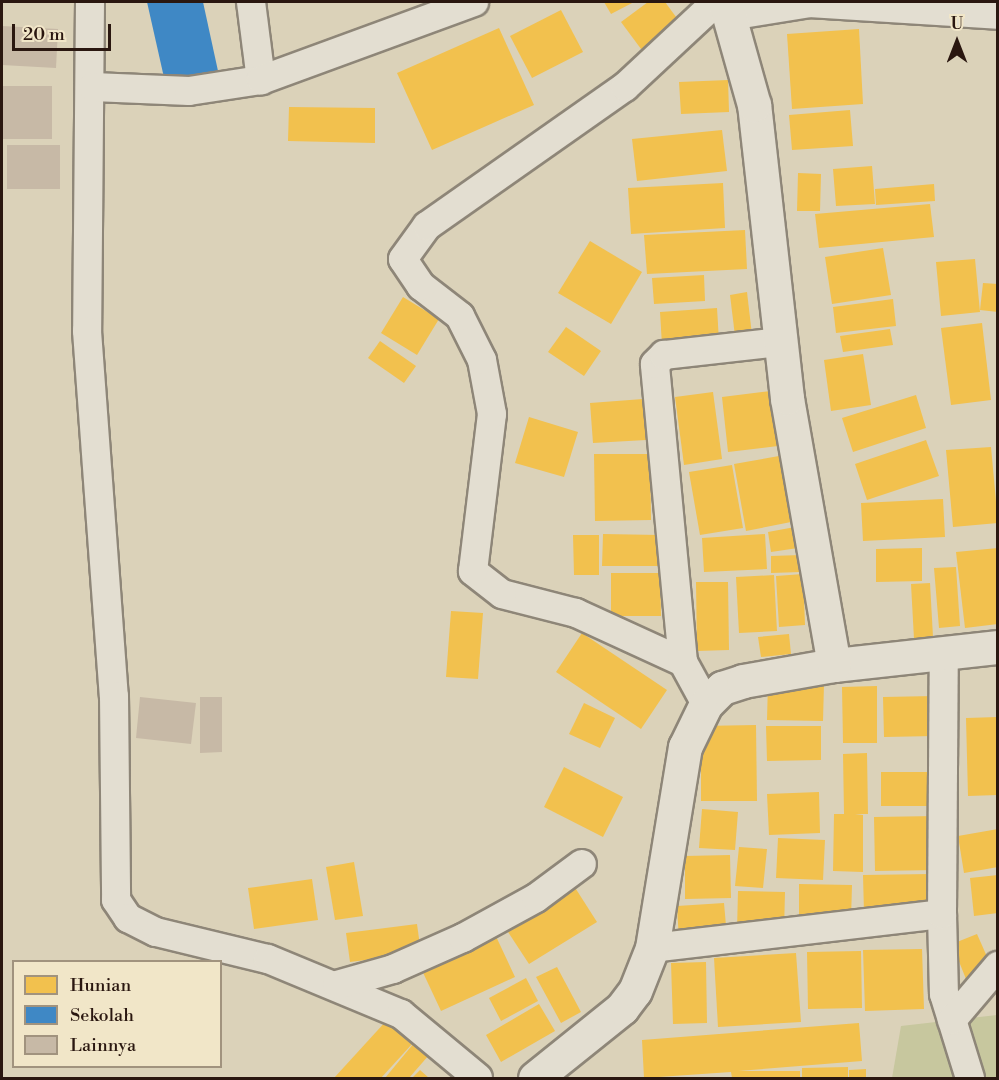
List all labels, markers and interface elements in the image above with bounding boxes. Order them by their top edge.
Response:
scale bar [15,12,114,50]
north arrow [927,12,987,72]
text: U [951,14,963,34]
text: 20 m [23,23,65,46]
legend [12,960,222,1068]
text: Hunian [70,974,131,997]
text: Sekolah [70,1004,134,1027]
text: Lainnya [70,1034,136,1057]

